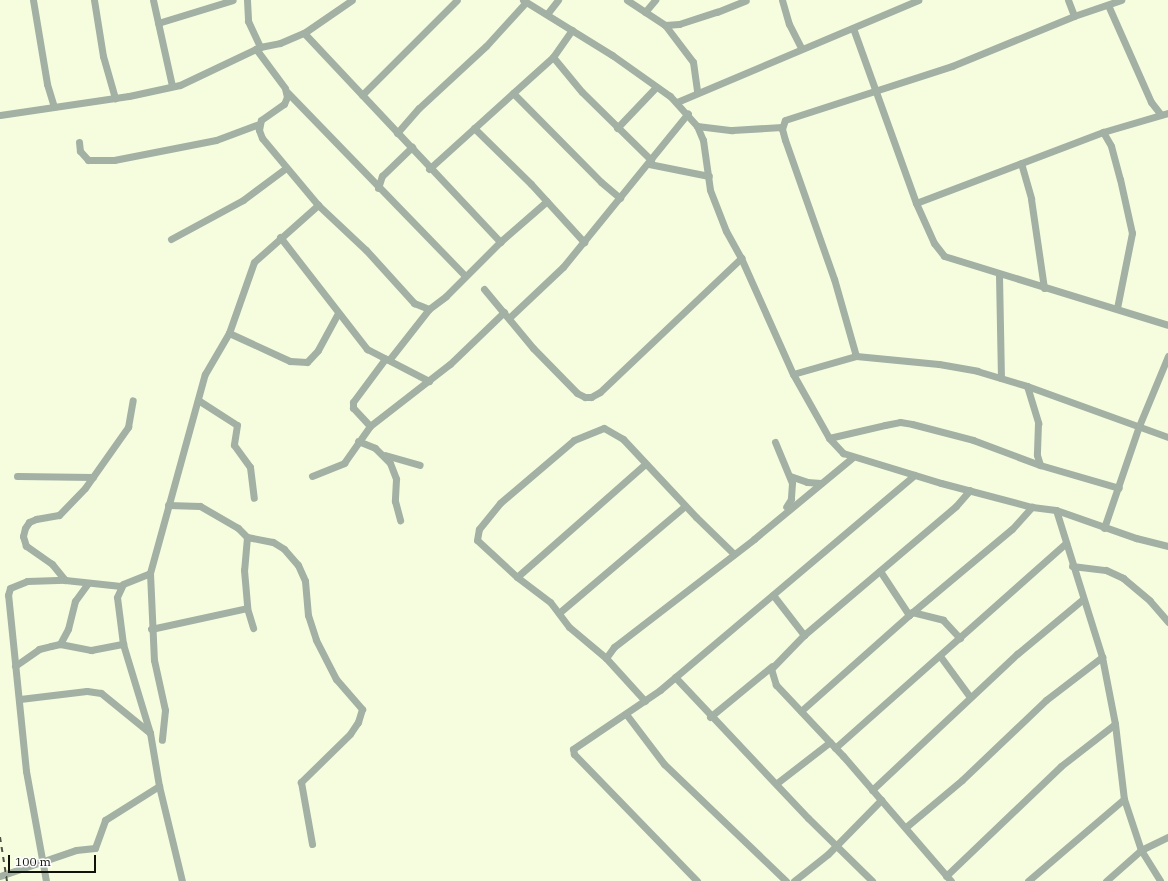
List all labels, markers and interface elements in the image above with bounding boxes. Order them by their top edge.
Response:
scale bar [10,847,98,873]
text: 100 m [15,854,51,869]

